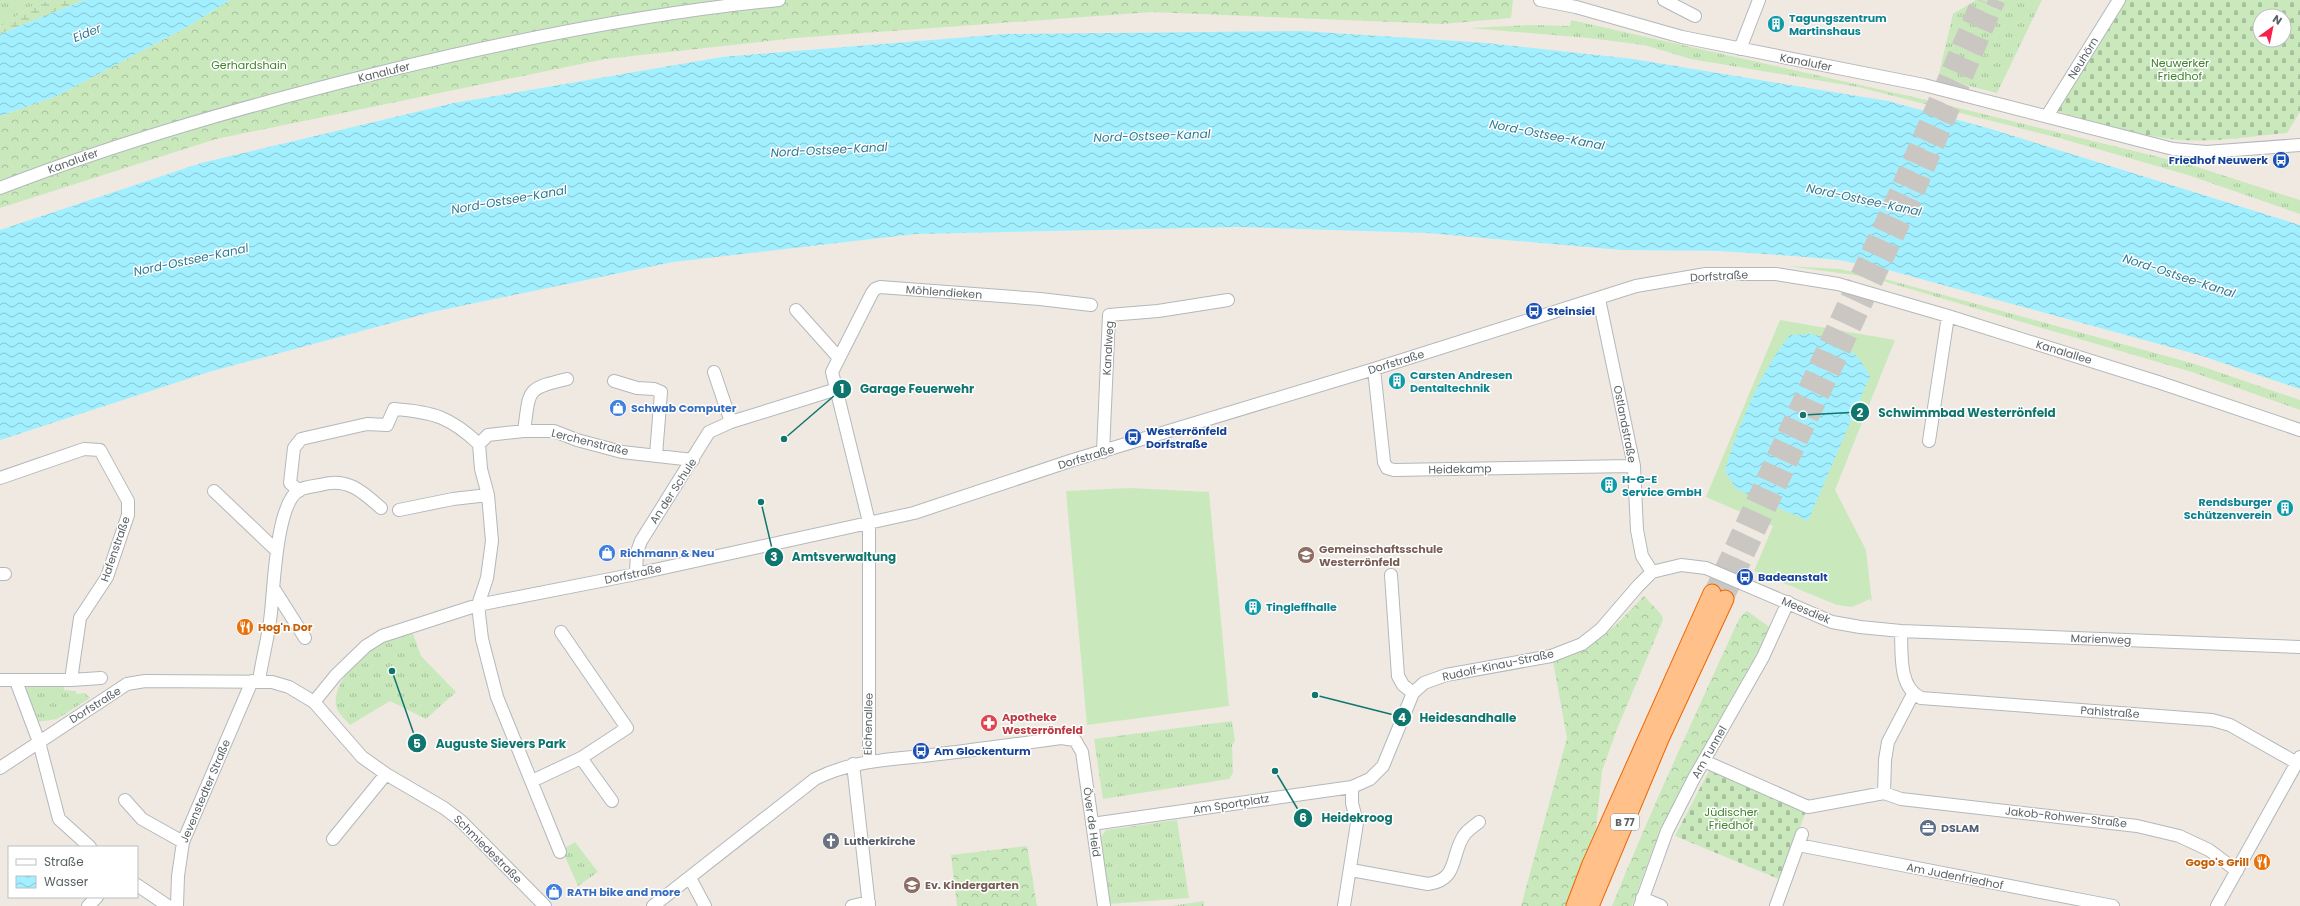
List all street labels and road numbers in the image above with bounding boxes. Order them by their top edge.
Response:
street label: Neuhörn [2064,34,2102,82]
street label: Kanalufer [1779,49,1833,75]
street label: Kanalufer [356,58,412,86]
street label: Kanalufer [45,144,101,178]
street label: Dorfstraße [1690,266,1749,286]
street label: Möhlendieken [905,281,983,303]
street label: Kanalweg [1099,320,1117,376]
street label: Kanalallee [2034,336,2094,368]
street label: Dorfstraße [1366,346,1426,378]
street label: Ostlandstraße [1610,384,1640,464]
street label: Lerchenstraße [550,425,630,459]
street label: Dorfstraße [1056,441,1116,473]
street label: An der Schule [646,455,700,527]
street label: Heidekamp [1428,460,1492,478]
street label: Hafenstraße [96,514,134,584]
street label: Dorfstraße [603,560,663,588]
street label: Meesdiek [1779,593,1833,628]
street label: Marienweg [2070,630,2132,648]
street label: Rudolf-Kinau-Straße [1441,645,1555,685]
street label: Dorfstraße [66,683,124,727]
street label: Eichenallee [859,692,877,755]
street label: Pahlstraße [2080,702,2140,722]
street label: Am Tunnel [1688,723,1730,781]
street label: Jevenstedter Straße [176,737,234,845]
street label: Över de Heid [1079,786,1105,858]
street label: Am Sportplatz [1192,790,1270,818]
street label: Jakob-Rohwer-Straße [2004,803,2128,831]
street label: Schmiedestraße [450,811,526,887]
road number: B 77 [1611,814,1639,830]
street label: Am Judenfriedhof [1905,859,2005,893]

